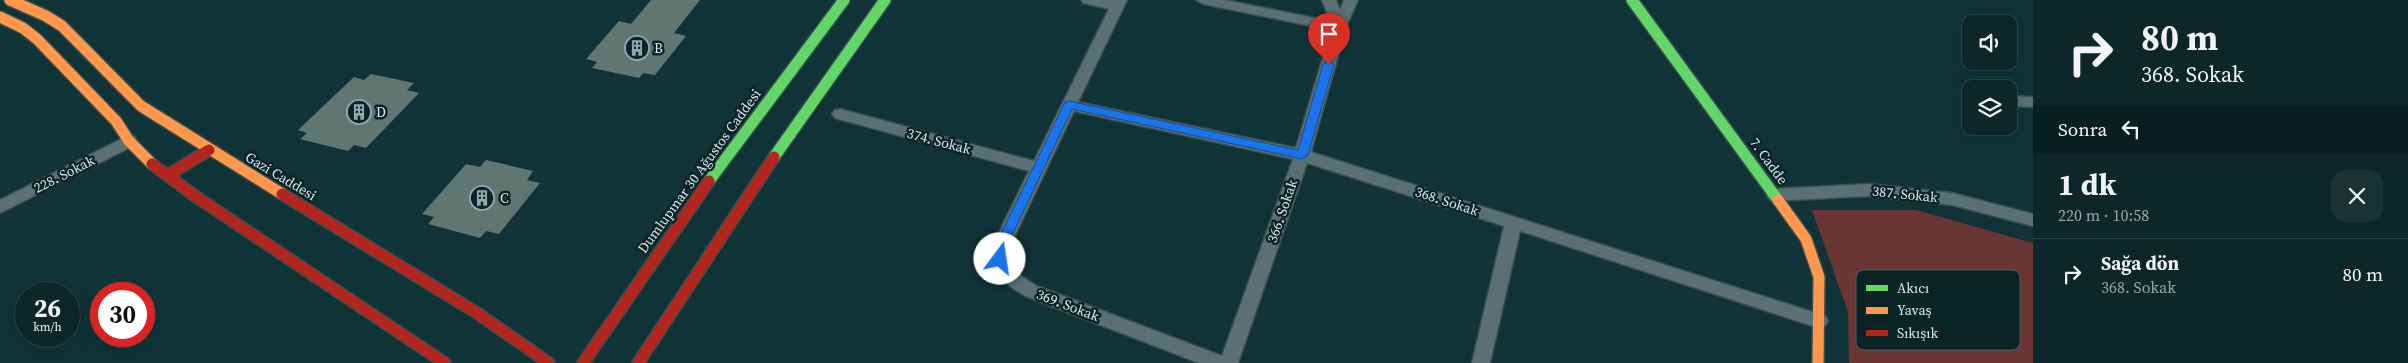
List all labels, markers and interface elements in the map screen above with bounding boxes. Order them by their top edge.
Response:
pin [1308,13,1350,64]
text: 80 m [2141,14,2218,62]
map controls [1962,15,2017,135]
button: sound [1962,15,2017,70]
icon: arrive [1315,20,1343,48]
icon: right [2058,20,2123,85]
building icon: B [624,35,650,61]
place label: B [654,38,663,58]
text: 368. Sokak [2141,59,2244,89]
button: layers [1962,80,2017,135]
street label: Dumlupınar 30 Ağustos Caddesi [633,85,765,257]
building icon: D [346,99,372,125]
place label: D [376,102,386,122]
icon: left [2117,115,2145,143]
text: Sonra [2058,116,2107,142]
street label: 374. Sokak [905,123,974,159]
street label: 7. Cadde [1745,133,1793,189]
street label: Gazi Caddesi [242,147,320,205]
street label: 228. Sokak [30,150,98,198]
text: 1 dk [2058,164,2116,205]
button: close [2331,170,2383,222]
street label: 366. Sokak [1262,176,1302,245]
street label: 368. Sokak [1413,181,1482,221]
street label: 387. Sokak [1871,181,1939,207]
building icon: C [469,185,495,211]
place label: C [500,188,509,208]
text: 220 m · 10:58 [2058,204,2149,226]
position arrow [973,232,1025,284]
text: Sağa dön [2101,250,2179,276]
icon: right [2058,260,2086,288]
text: 80 m [2342,261,2383,287]
legend [1856,270,2020,350]
text: 368. Sokak [2101,276,2176,298]
text: Akıcı [1897,278,1929,298]
speed limit sign: 30 [90,282,155,347]
street label: 369. Sokak [1034,284,1103,326]
text: 26 [34,291,61,325]
text: Yavaş [1897,300,1932,320]
text: km/h [33,319,62,335]
text: Sıkışık [1897,323,1938,343]

